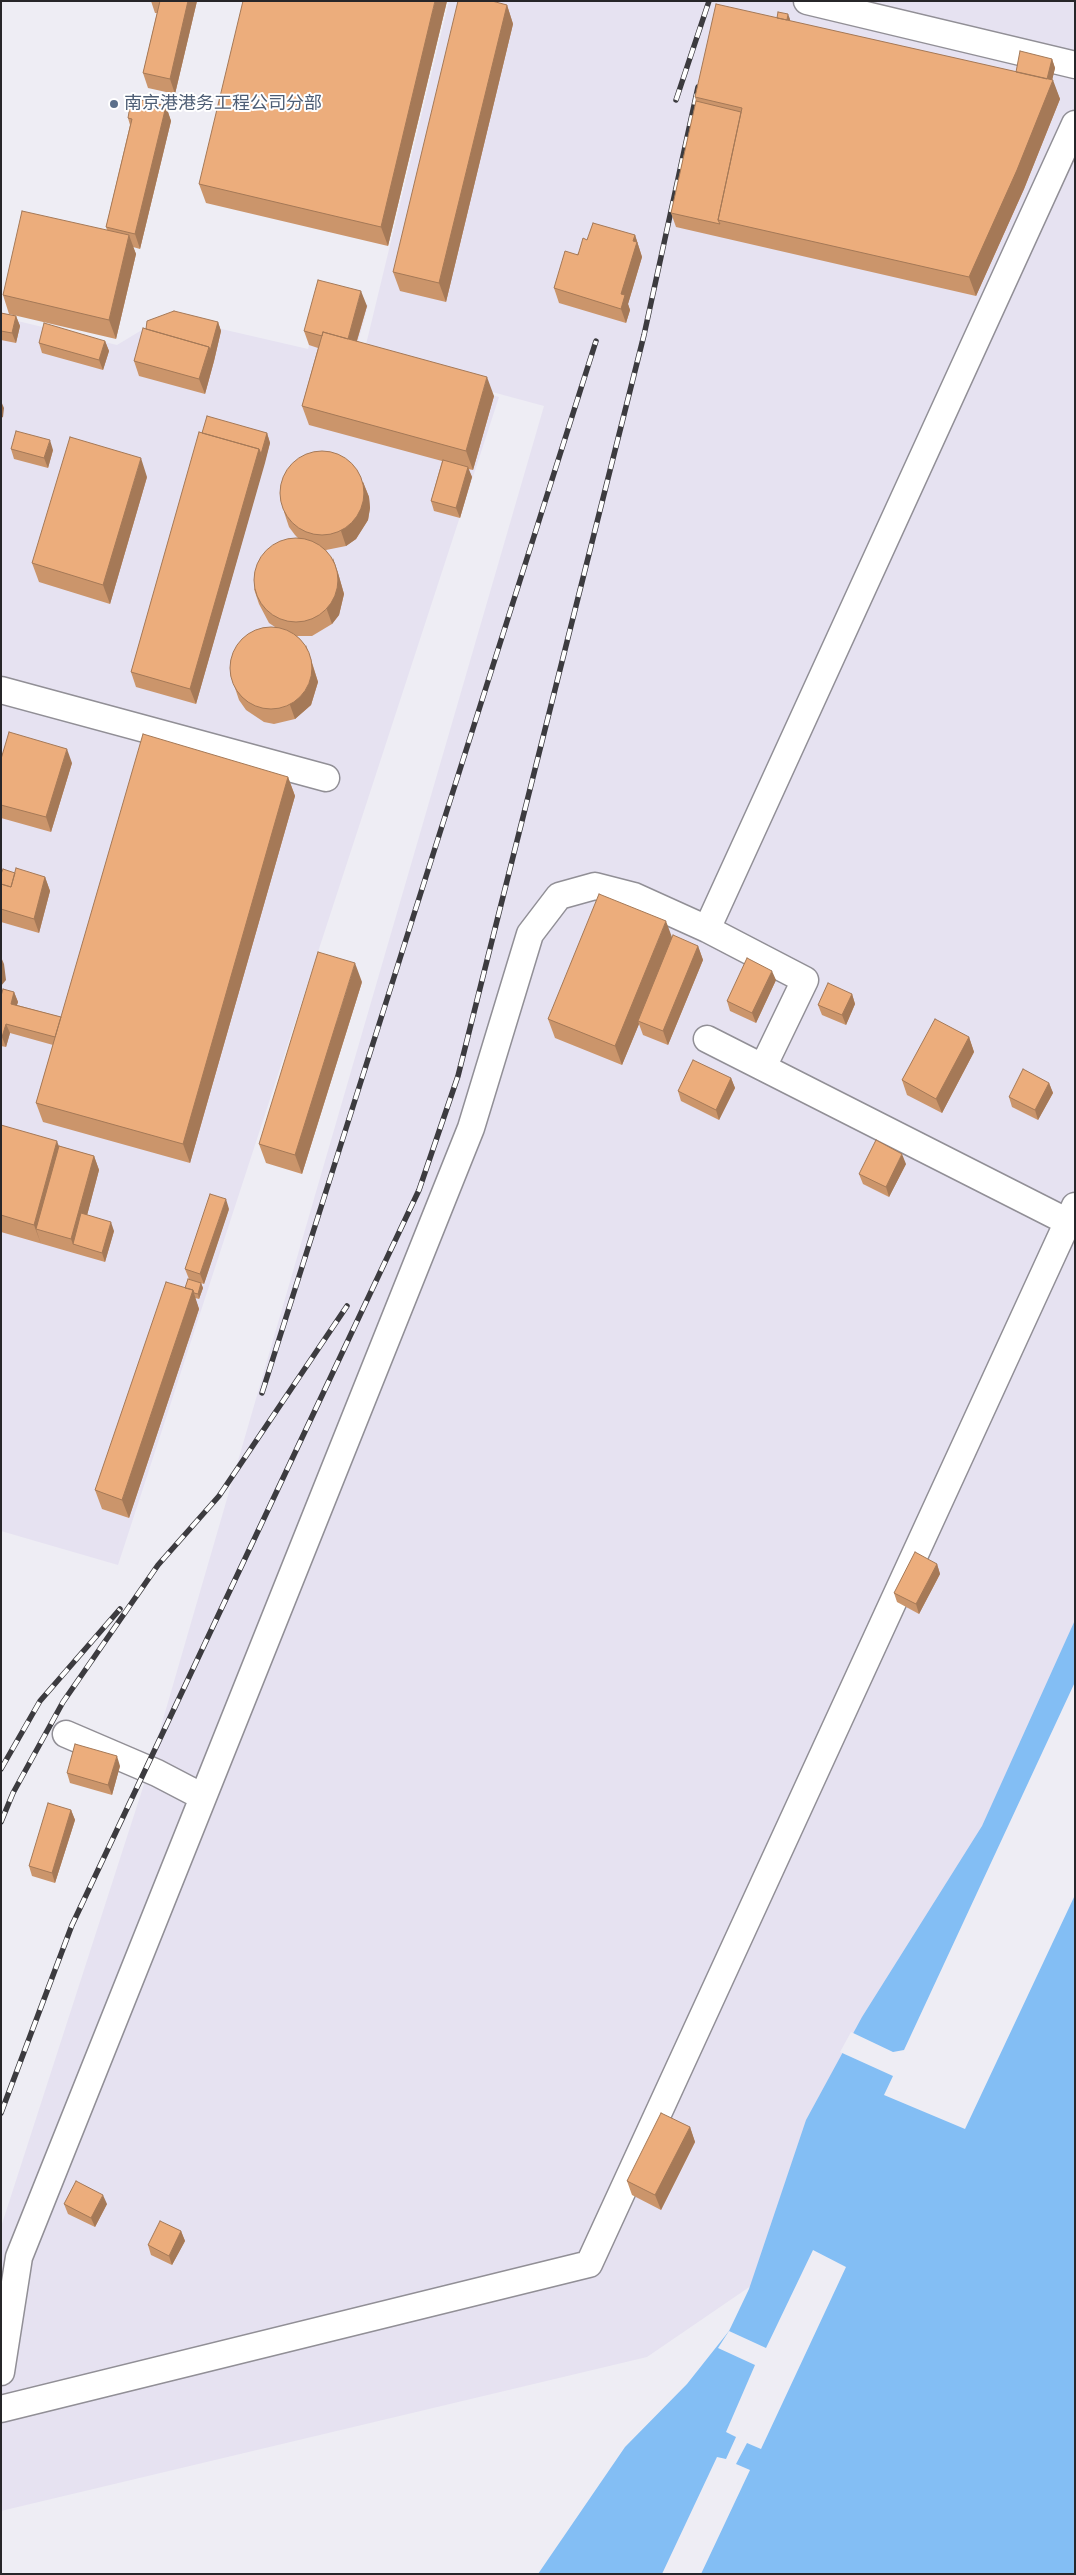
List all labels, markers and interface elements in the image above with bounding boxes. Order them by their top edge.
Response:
place label: 南京港港务工程公司分部 [124,93,322,115]
marker: 南京港港务工程公司分部 [108,98,120,110]

